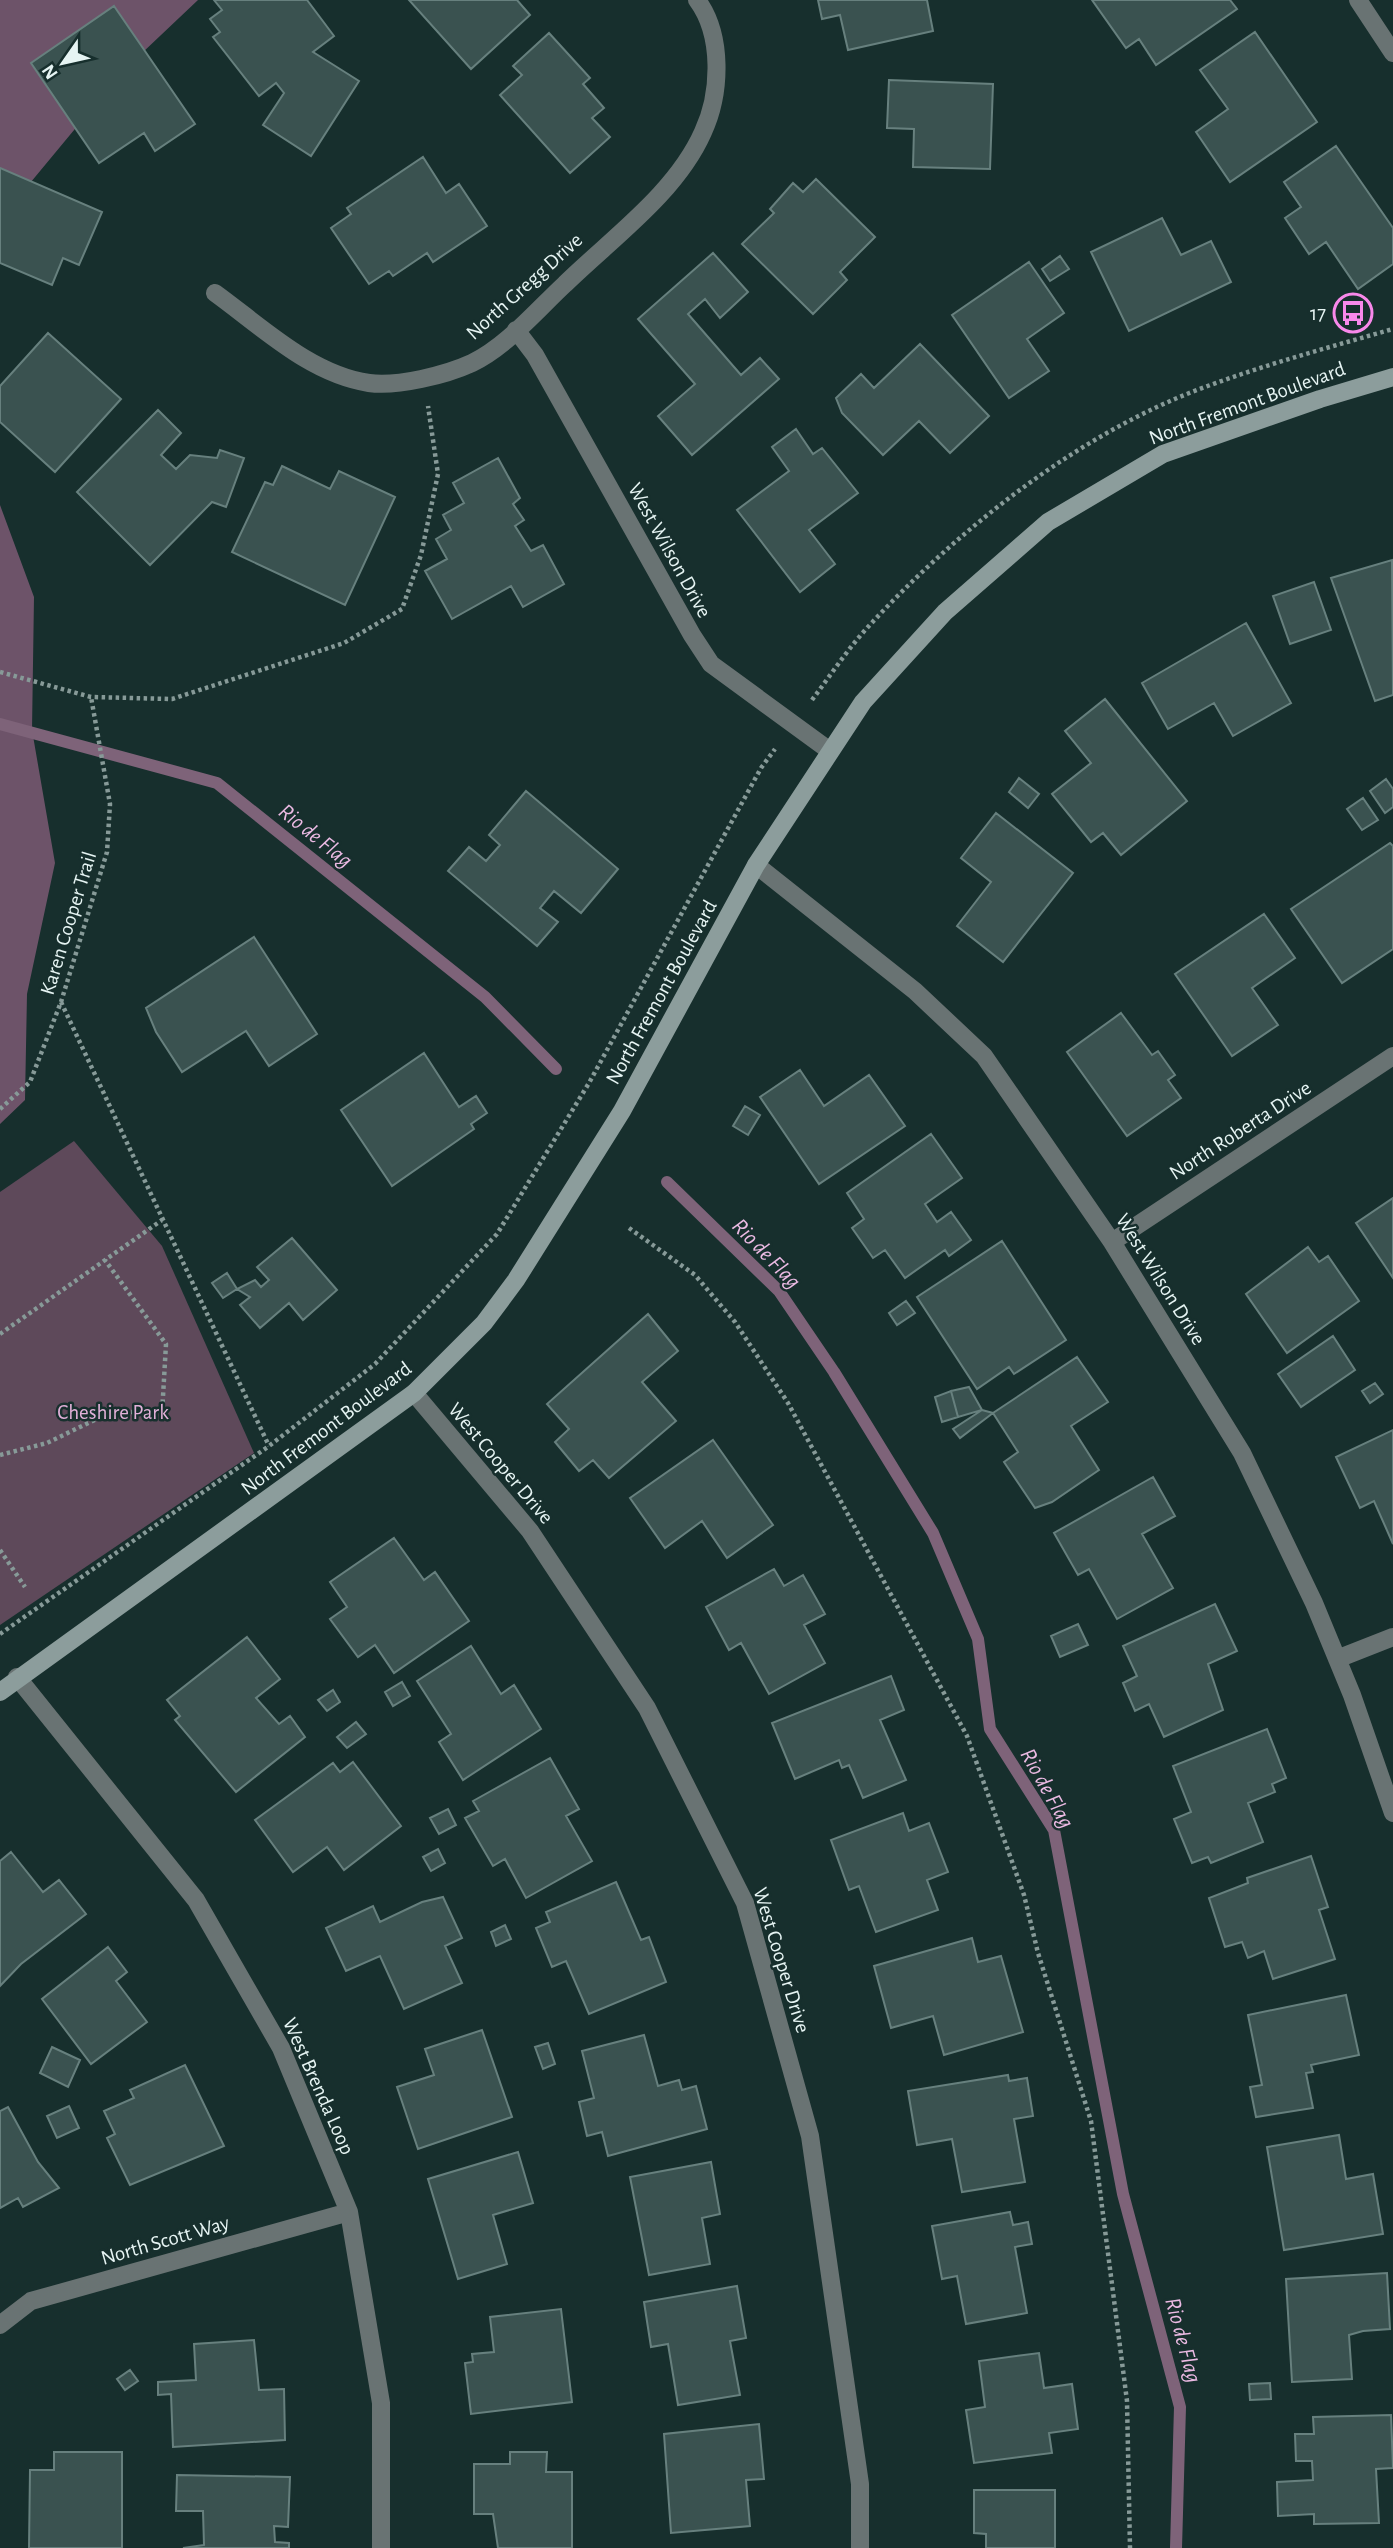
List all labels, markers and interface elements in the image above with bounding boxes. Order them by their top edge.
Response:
north arrow [28,28,98,98]
text: N [39,61,62,82]
street label: North Gregg Drive [462,229,586,344]
bus stop icon: 17 [1332,292,1374,334]
place label: 17 [1310,303,1326,324]
street label: North Fremont Boulevard [1146,358,1348,449]
street label: West Wilson Drive [624,479,715,621]
water label: Rio de Flag [274,800,356,873]
street label: Karen Cooper Trail [37,849,100,997]
street label: North Fremont Boulevard [602,896,721,1088]
street label: North Roberta Drive [1166,1077,1315,1184]
street label: West Wilson Drive [1112,1210,1209,1349]
water label: Rio de Flag [727,1215,805,1294]
street label: North Fremont Boulevard [237,1358,415,1499]
street label: West Cooper Drive [444,1399,557,1528]
park label: Cheshire Park [57,1402,169,1423]
water label: Rio de Flag [1015,1745,1078,1833]
street label: West Cooper Drive [749,1885,814,2035]
street label: West Brenda Loop [279,2015,358,2158]
street label: North Scott Way [98,2212,232,2269]
water label: Rio de Flag [1160,2295,1205,2386]

